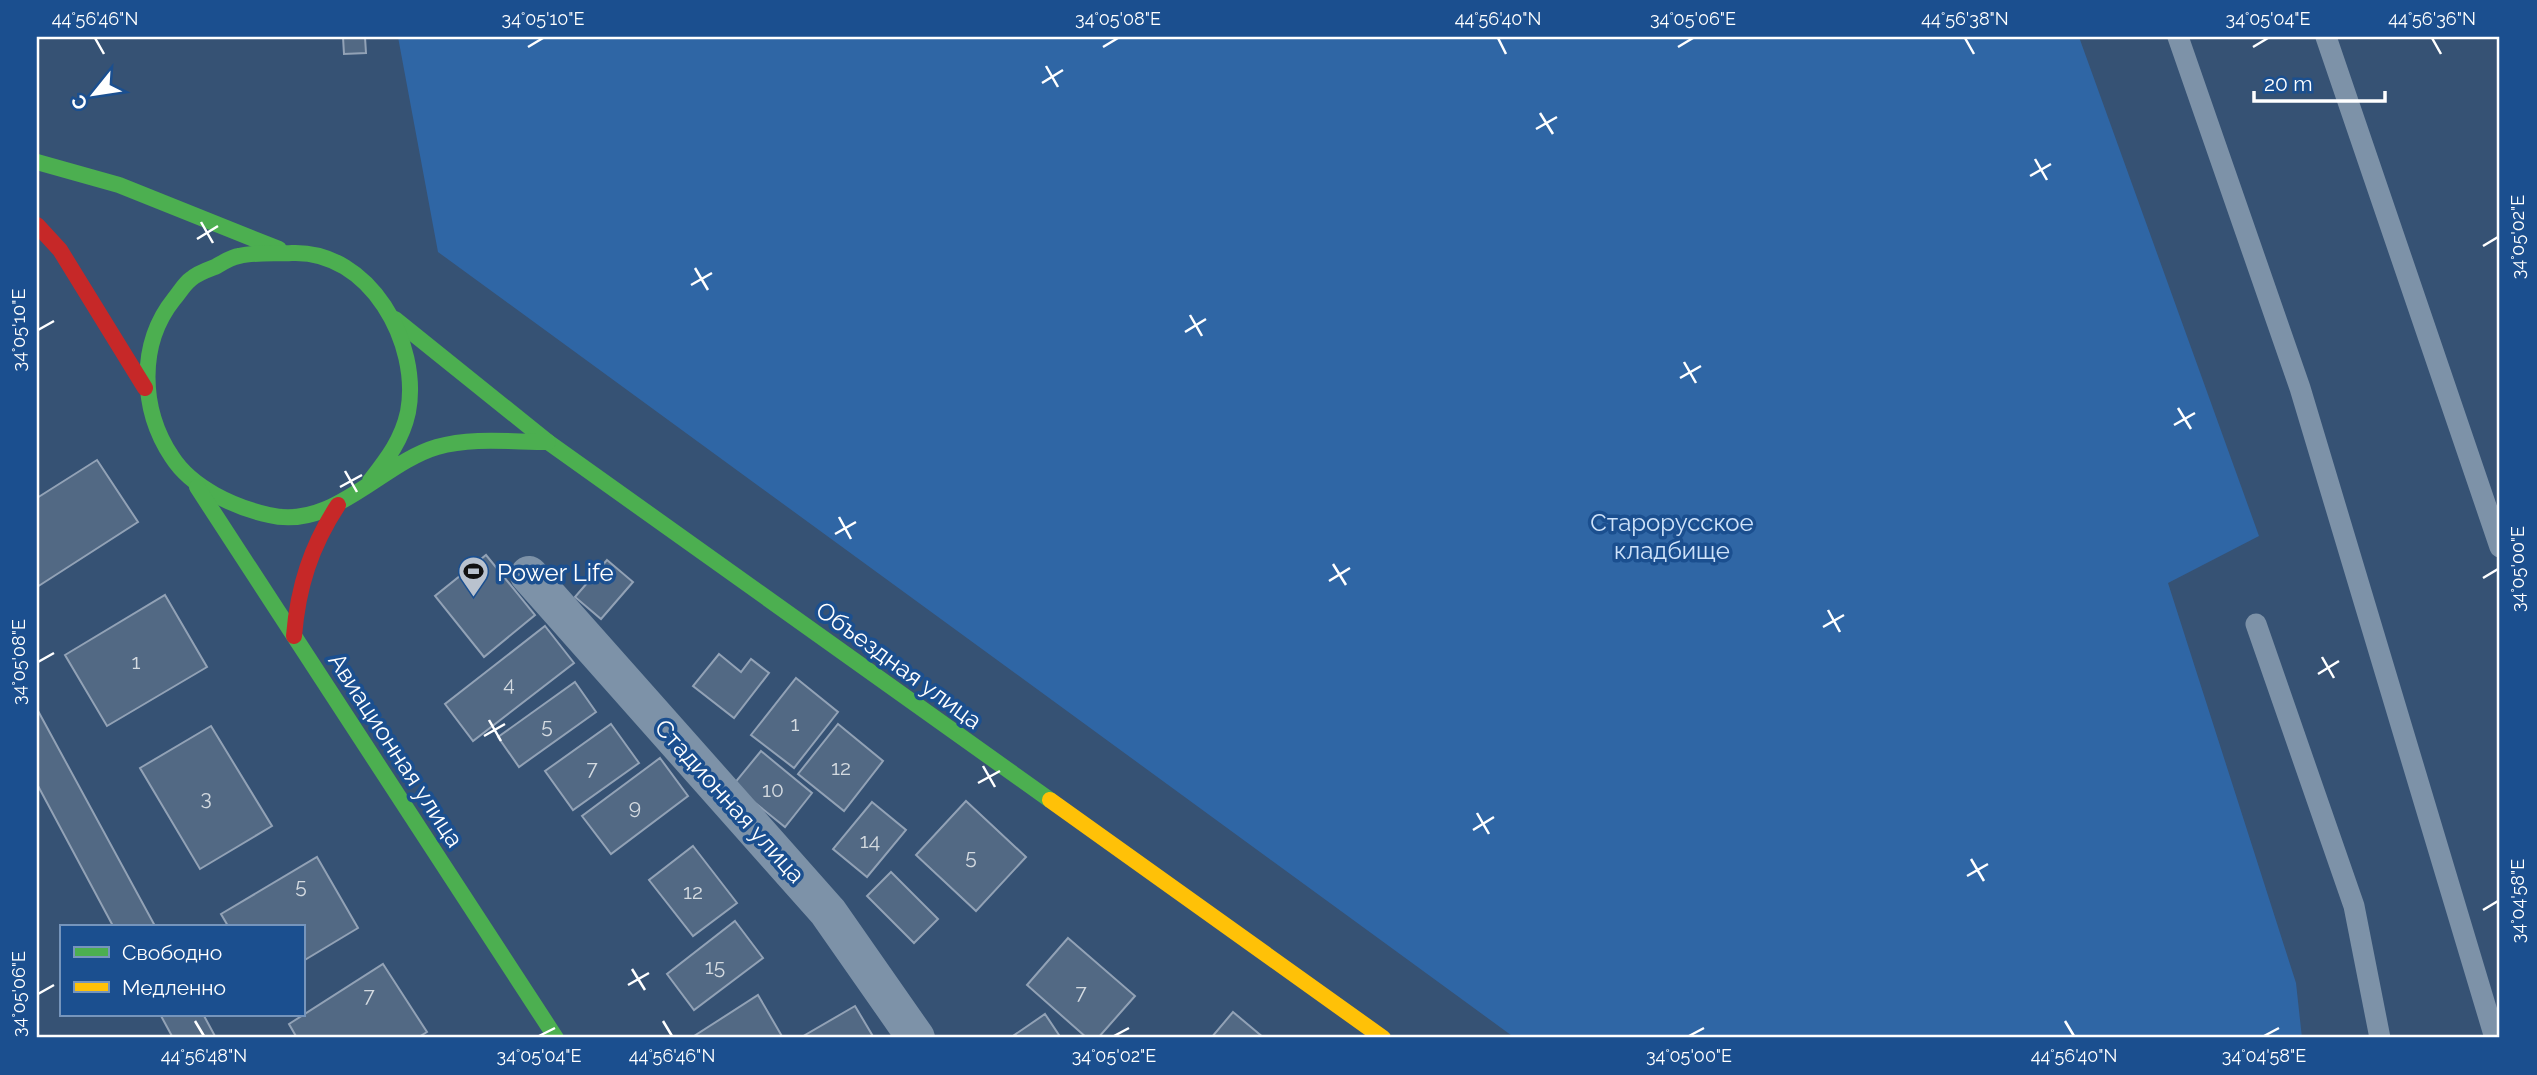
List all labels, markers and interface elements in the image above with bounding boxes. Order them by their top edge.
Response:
text: 44°56'46"N [52,8,138,29]
text: 34°05'10"E [502,8,584,29]
text: 34°05'08"E [1075,8,1161,29]
text: 44°56'40"N [1455,8,1541,29]
text: 34°05'06"E [1650,8,1736,29]
text: 44°56'38"N [1921,8,2009,29]
text: 34°05'04"E [2226,8,2311,29]
text: 44°56'36"N [2388,8,2476,29]
north arrow [60,60,130,130]
scale bar [2254,60,2385,104]
text: 20 m [2264,71,2312,96]
text: С [66,91,92,114]
text: 34°05'02"E [2507,195,2528,279]
text: 34°05'10"E [8,289,29,371]
park label: Старорусское кладбище [1590,508,1754,565]
text: 34°05'00"E [2507,526,2528,612]
sports icon: Power Life [457,555,491,599]
place label: Power Life [497,558,614,587]
street label: Объездная улица [810,595,988,735]
text: 34°05'08"E [8,619,29,705]
street label: Авиационная улица [322,647,470,853]
house number: 1 [132,649,141,674]
house number: 4 [503,671,515,696]
house number: 1 [791,711,800,736]
house number: 5 [541,713,553,738]
street label: Стадионная улица [649,713,811,889]
house number: 7 [586,755,598,780]
house number: 12 [831,755,851,780]
house number: 10 [762,777,784,802]
house number: 3 [200,785,212,810]
house number: 9 [629,794,641,819]
house number: 14 [860,828,880,853]
house number: 5 [965,844,977,869]
text: 34°04'58"E [2507,859,2528,943]
house number: 5 [295,873,307,898]
house number: 12 [683,879,703,904]
legend [60,925,304,1016]
text: Свободно [122,940,222,965]
text: 34°05'06"E [8,951,29,1037]
house number: 15 [705,954,725,979]
text: Медленно [122,975,226,1000]
house number: 7 [1075,979,1087,1004]
house number: 7 [363,982,375,1007]
text: 44°56'48"N [161,1045,247,1066]
text: 34°05'04"E [497,1045,582,1066]
text: 44°56'46"N [629,1045,715,1066]
text: 34°05'02"E [1072,1045,1156,1066]
text: 34°05'00"E [1646,1045,1732,1066]
text: 44°56'40"N [2031,1045,2117,1066]
text: 34°04'58"E [2222,1045,2306,1066]

